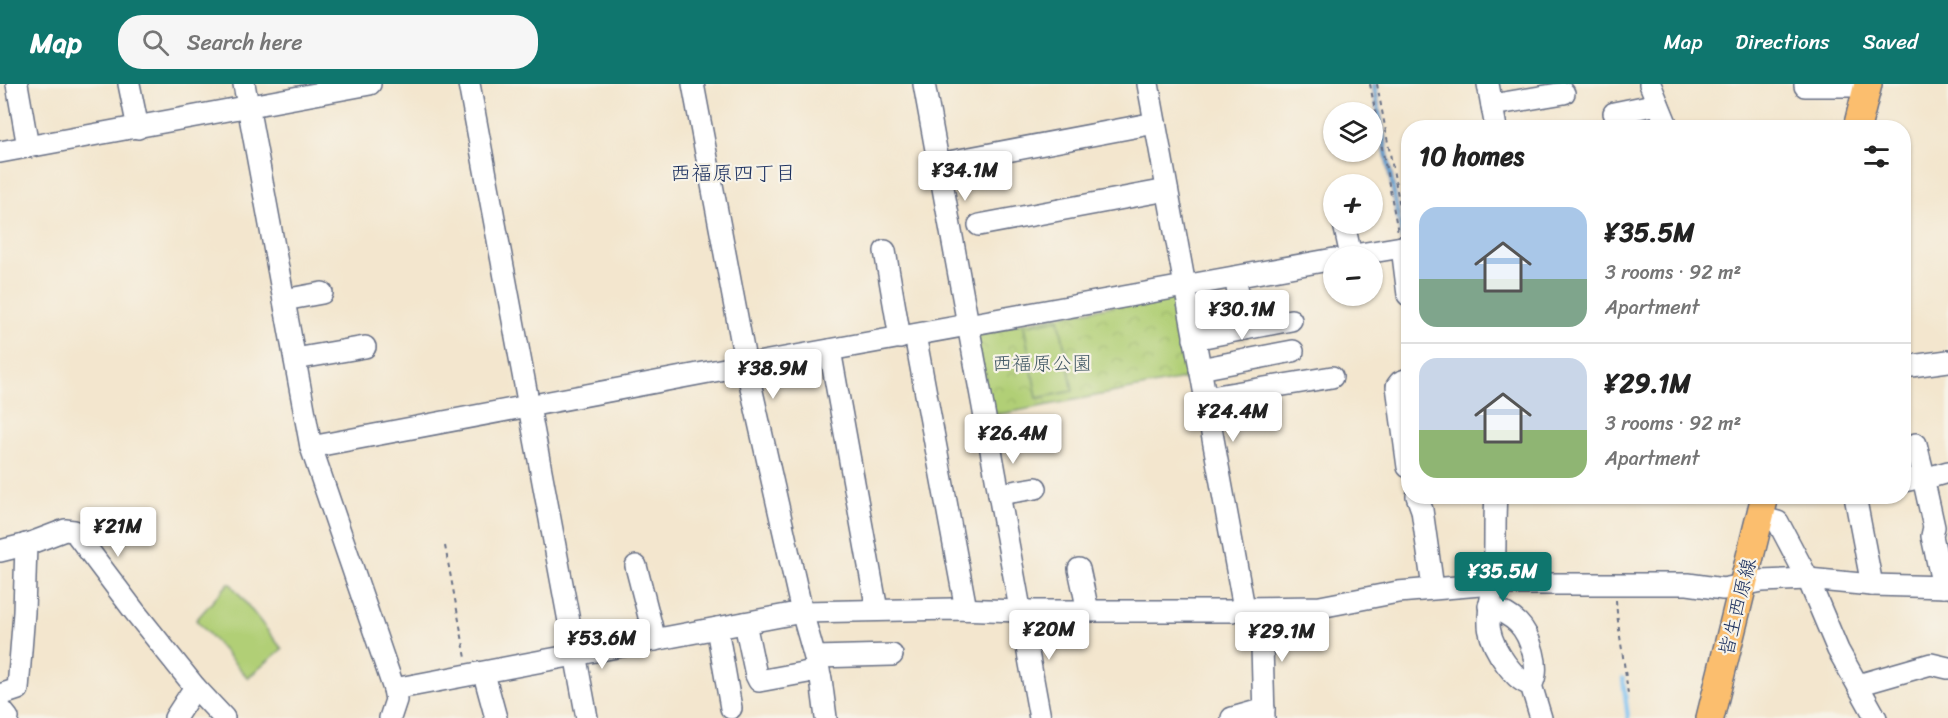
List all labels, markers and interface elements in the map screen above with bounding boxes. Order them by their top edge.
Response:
search box [118,15,538,69]
text: Map [30,18,82,67]
text: Search here [187,23,303,62]
text: Map [1664,23,1702,61]
text: Directions [1735,23,1830,61]
text: Saved [1863,23,1918,61]
icon: search [139,26,172,59]
map controls [1323,102,1383,306]
button: layers [1323,102,1383,162]
text: 10 homes [1419,133,1524,179]
icon: filters [1860,140,1893,173]
pin: ¥34.1M [916,151,1014,202]
text: ¥34.1M [932,153,998,188]
district label: 西福原四丁目 [670,154,796,192]
button: + [1323,174,1383,234]
text: ¥35.5M [1605,209,1695,255]
icon: home [1467,231,1539,303]
button: − [1323,246,1383,306]
text: 3 rooms · 92 m² [1605,255,1741,290]
pin: ¥30.1M [1193,290,1291,341]
text: Apartment [1605,290,1699,325]
text: ¥30.1M [1209,292,1275,327]
park label: 西福原公園 [992,346,1092,381]
pin: ¥38.9M [724,349,822,400]
text: ¥38.9M [739,351,807,386]
text: ¥29.1M [1605,360,1691,406]
icon: home [1467,382,1539,454]
pin: ¥24.4M [1184,392,1282,443]
text: ¥24.4M [1198,394,1268,429]
text: 3 rooms · 92 m² [1605,406,1741,441]
pin: ¥26.4M [964,414,1062,465]
text: ¥26.4M [979,416,1047,451]
text: Apartment [1605,441,1699,476]
pin: ¥21M [82,507,154,558]
text: ¥21M [94,509,142,544]
pin: ¥35.5M [1454,552,1552,603]
text: ¥35.5M [1469,554,1537,589]
street label: 皆生西原線 [1708,554,1767,660]
pin: ¥20M [1013,610,1085,661]
text: ¥20M [1023,612,1075,647]
pin: ¥29.1M [1233,612,1331,663]
text: ¥29.1M [1249,614,1315,649]
pin: ¥53.6M [553,619,651,670]
text: ¥53.6M [568,621,636,656]

